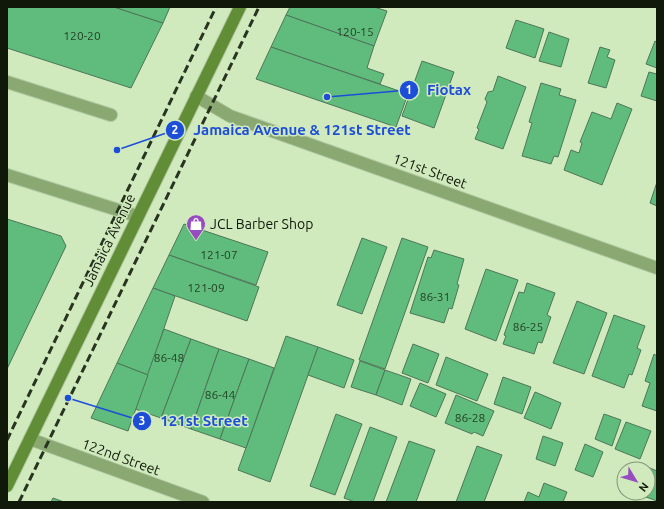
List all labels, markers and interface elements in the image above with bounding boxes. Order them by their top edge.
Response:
house number: 120-15 [336,25,374,38]
house number: 120-20 [63,29,101,42]
callout: Fiotax [399,76,480,103]
text: Fiotax [427,81,471,98]
text: 1 [406,83,412,96]
callout: Jamaica Avenue & 121st Street [165,117,419,144]
text: Jamaica Avenue & 121st Street [193,121,411,138]
text: 2 [172,123,179,136]
street label: 121st Street [391,150,470,192]
street label: Jamaica Avenue [80,191,138,289]
shop icon: JCL Barber Shop [185,213,207,241]
place label: JCL Barber Shop [210,216,313,232]
house number: 121-07 [200,248,238,261]
house number: 121-09 [187,281,225,294]
house number: 86-31 [420,290,450,303]
house number: 86-25 [513,320,543,333]
house number: 86-48 [154,351,184,364]
house number: 86-44 [205,388,235,401]
callout: 121st Street [132,407,256,434]
house number: 86-28 [455,411,485,424]
text: 121st Street [160,412,248,429]
text: 3 [139,414,145,427]
street label: 122nd Street [80,435,163,479]
north arrow [616,461,656,501]
text: N [637,480,651,494]

